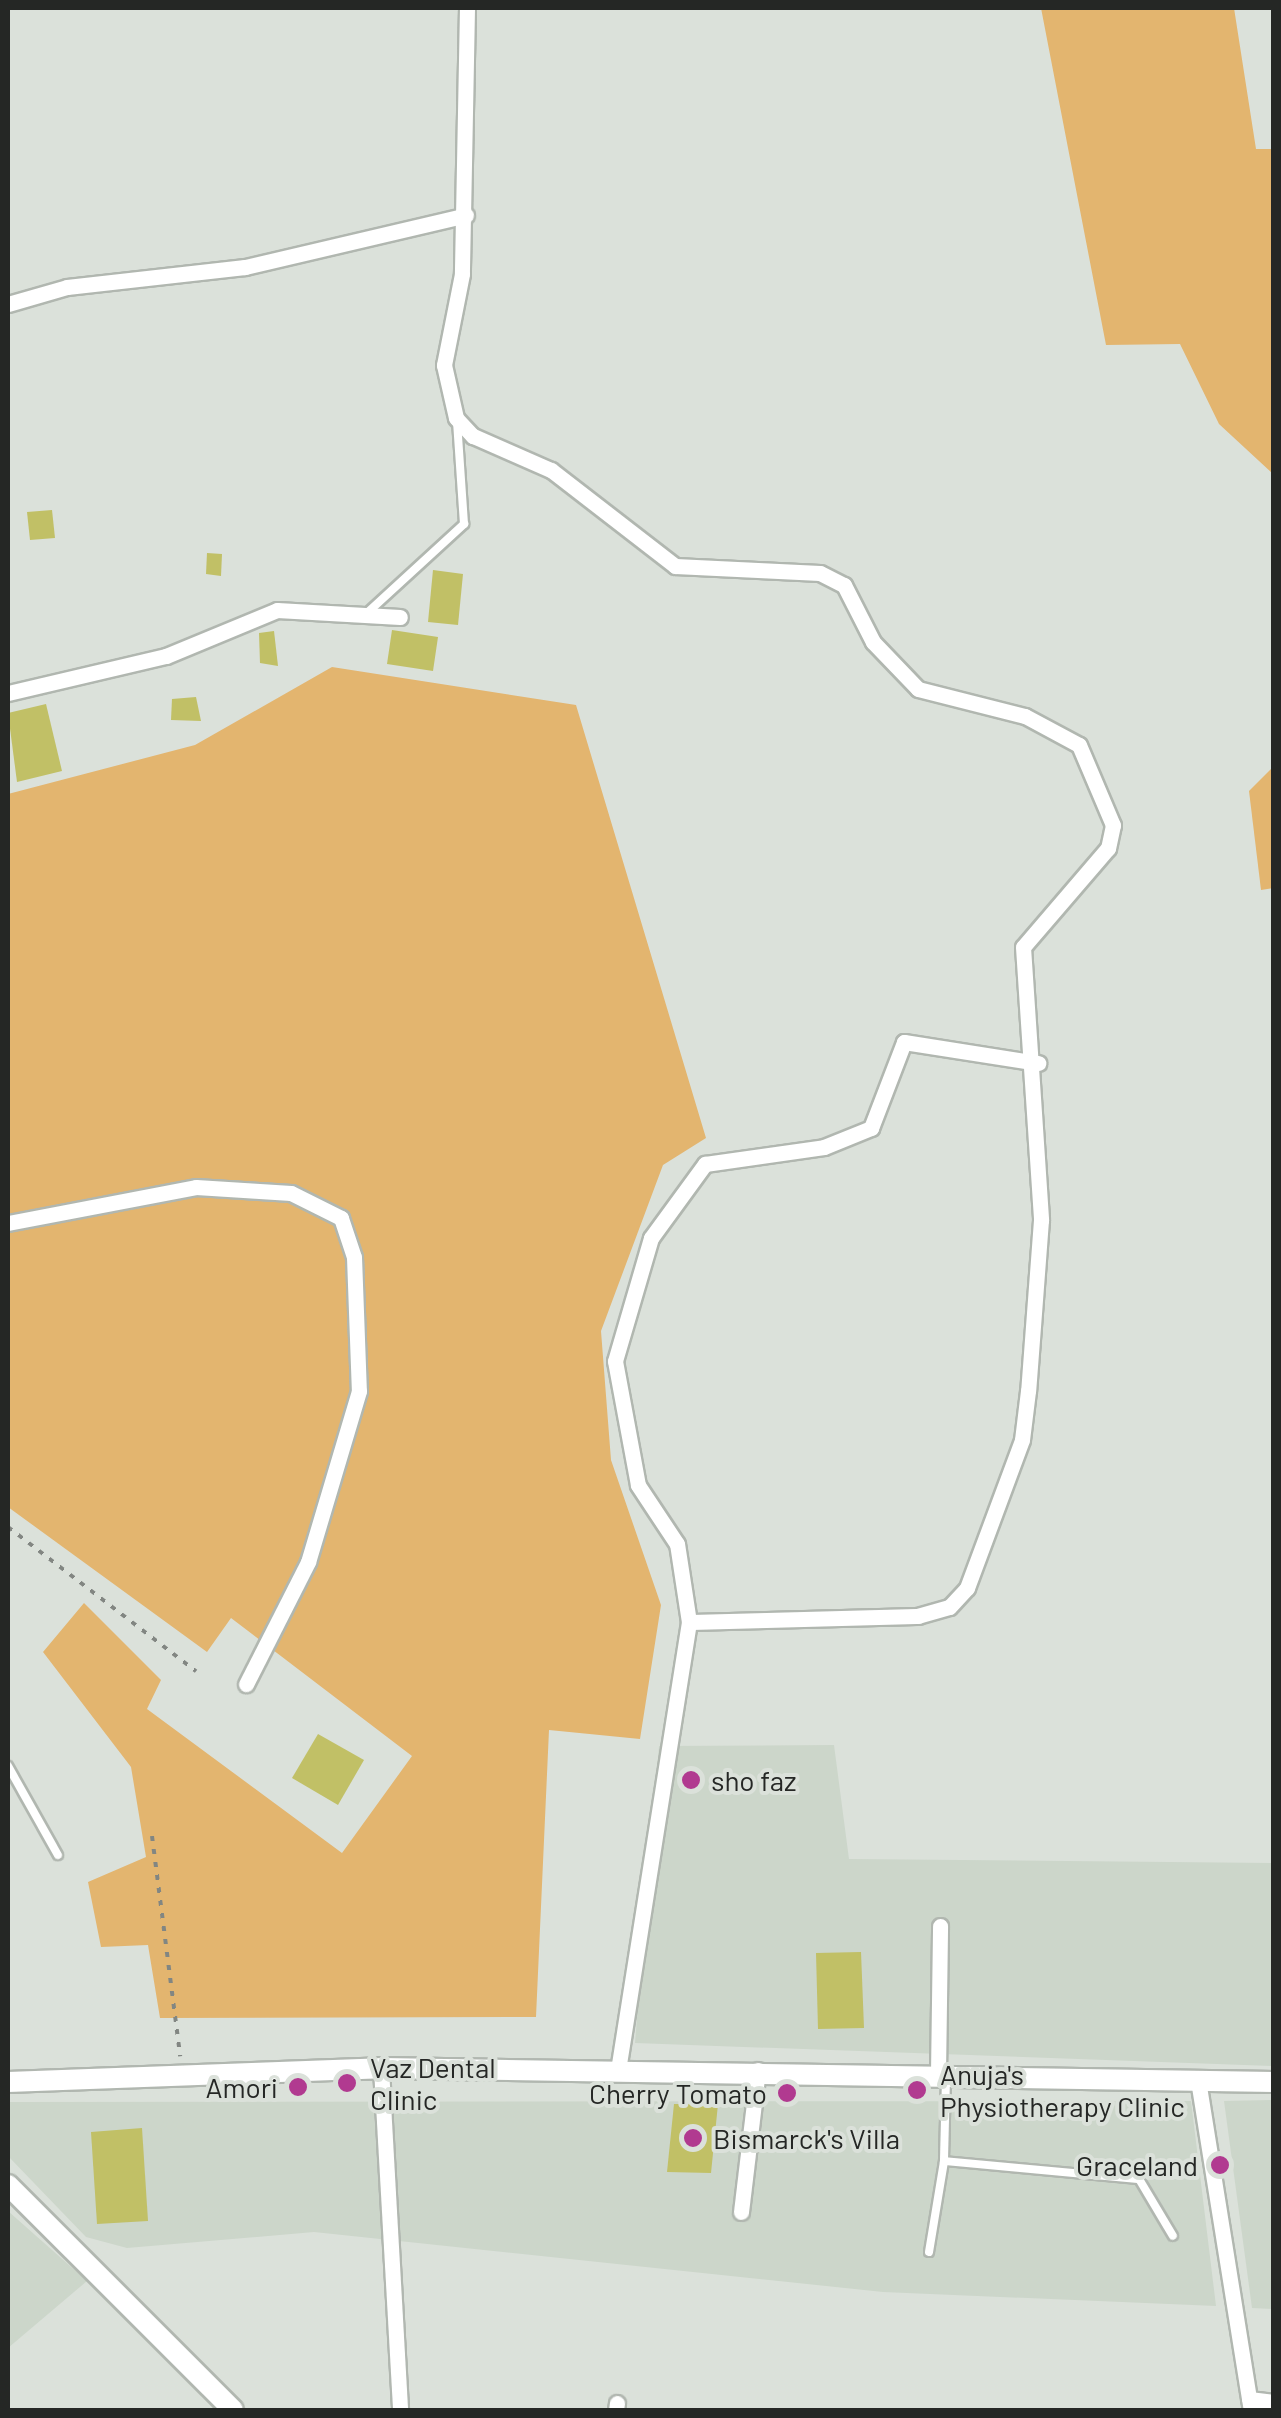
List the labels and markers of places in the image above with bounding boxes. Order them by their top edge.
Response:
place label: sho faz [711,1763,796,1797]
marker: sho faz [680,1769,702,1791]
place label: Vaz Dental Clinic [370,2050,496,2116]
place label: Anuja's Physiotherapy Clinic [940,2057,1185,2123]
place label: Amori [205,2070,278,2104]
marker: Vaz Dental Clinic [334,2070,360,2096]
marker: Amori [287,2076,309,2098]
place label: Cherry Tomato [589,2076,767,2110]
marker: Anuja's Physiotherapy Clinic [904,2077,930,2103]
marker: Cherry Tomato [776,2082,798,2104]
place label: Bismarck's Villa [713,2121,900,2155]
marker: Bismarck's Villa [682,2127,704,2149]
place label: Graceland [1076,2148,1198,2182]
marker: Graceland [1207,2152,1233,2178]

